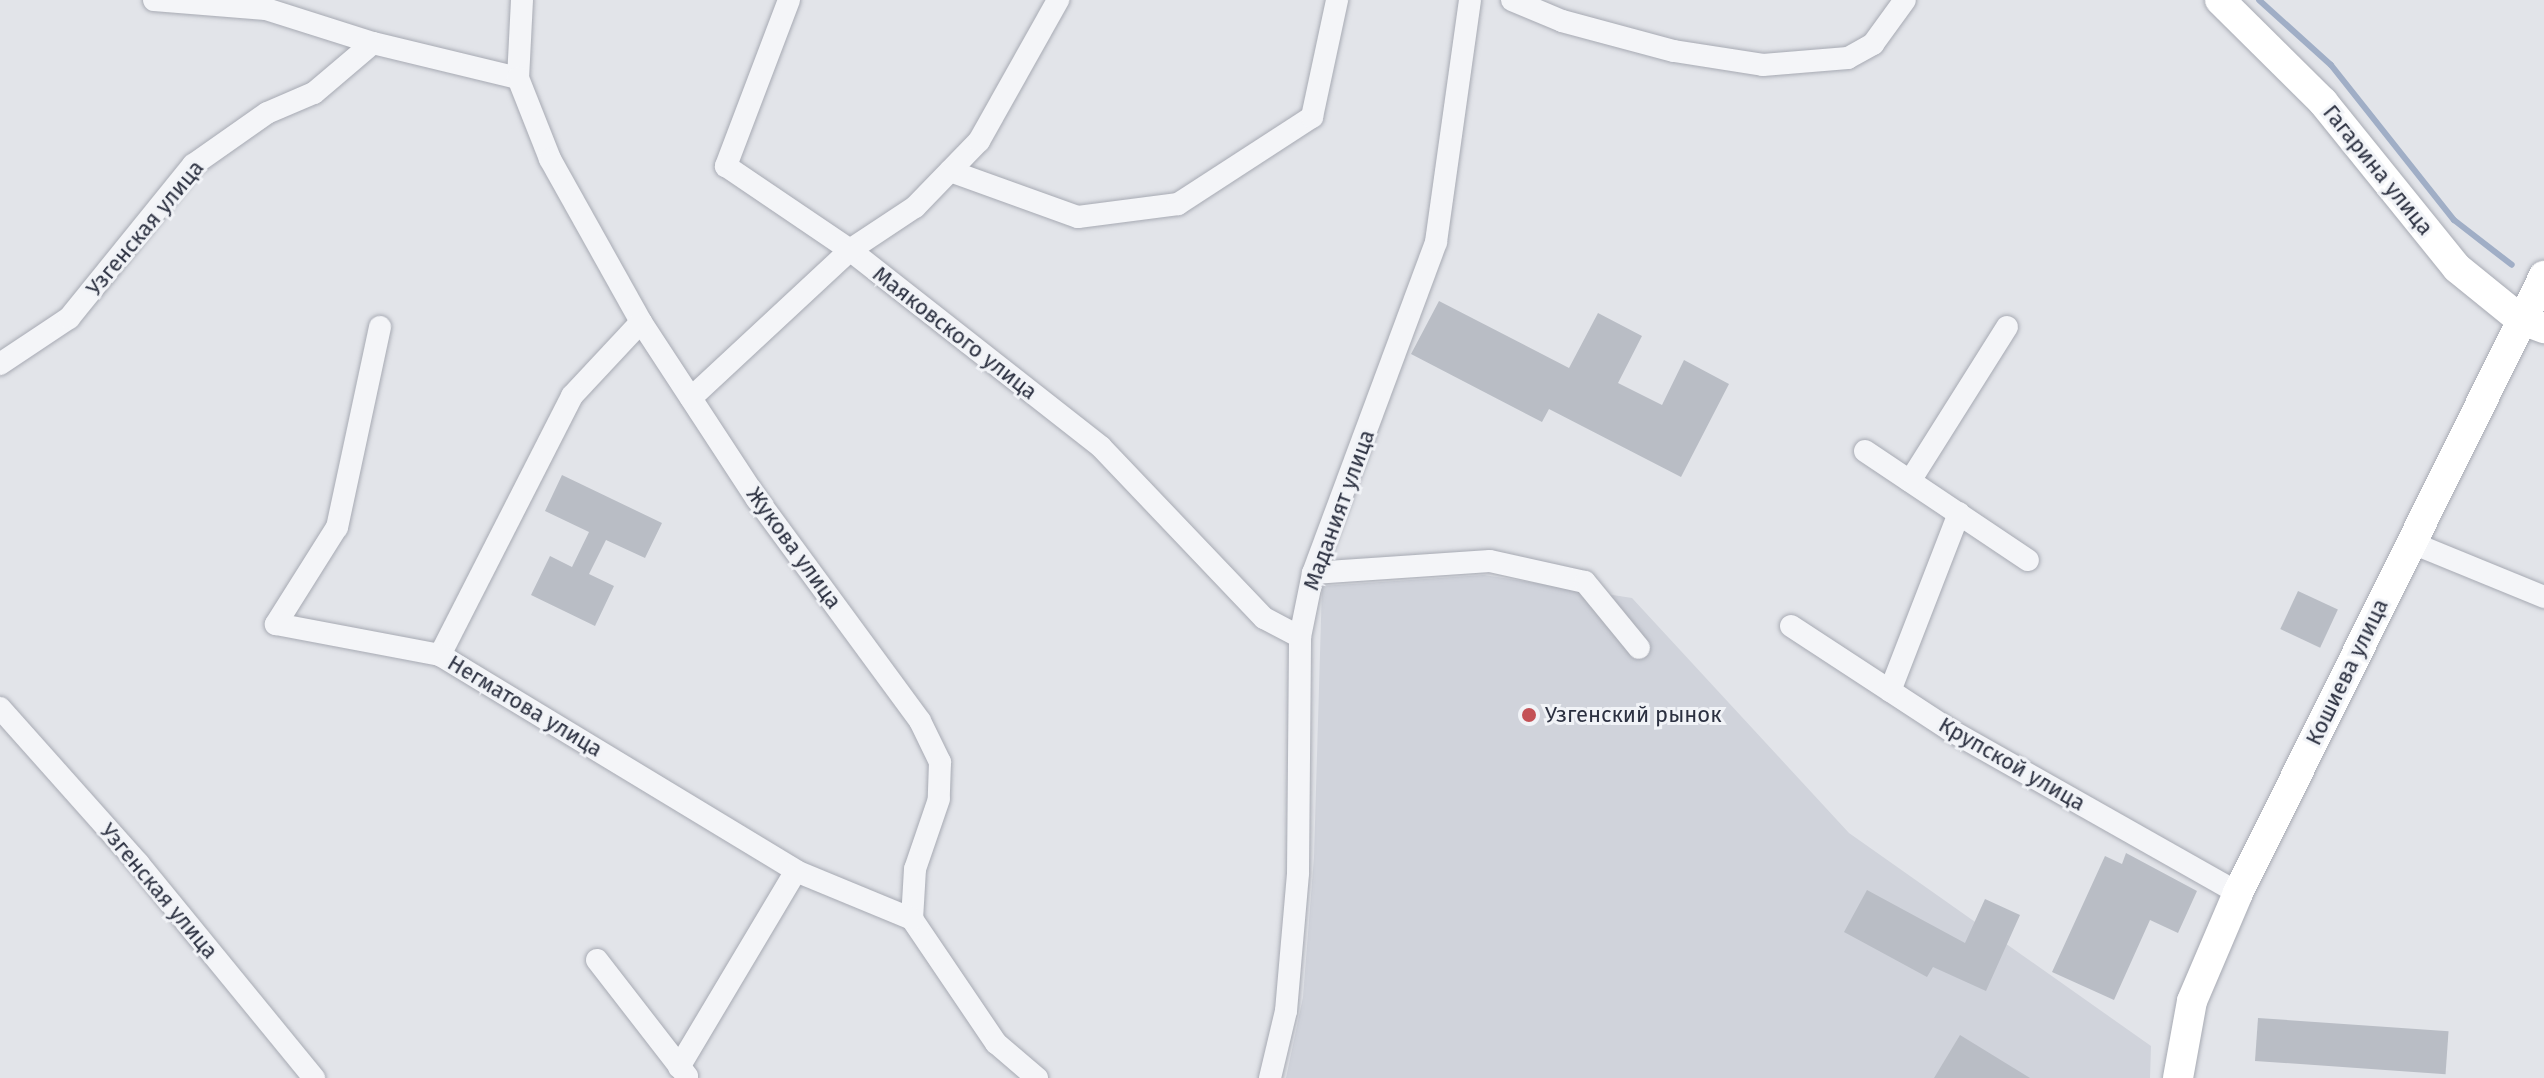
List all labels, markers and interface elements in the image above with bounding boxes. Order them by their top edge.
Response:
street label: Гагарина улица [2317,100,2439,240]
street label: Узгенская улица [81,155,209,301]
street label: Маяковского улица [868,261,1042,405]
street label: Маданият улица [1298,426,1380,594]
street label: Жукова улица [741,482,847,614]
street label: Кошиева улица [2300,595,2394,749]
street label: Негматова улица [443,649,607,763]
place label: Узгенский рынок [1545,702,1722,728]
marker: Узгенский рынок [1520,706,1538,724]
street label: Крупской улица [1934,711,2090,817]
street label: Узгенская улица [95,818,223,964]

